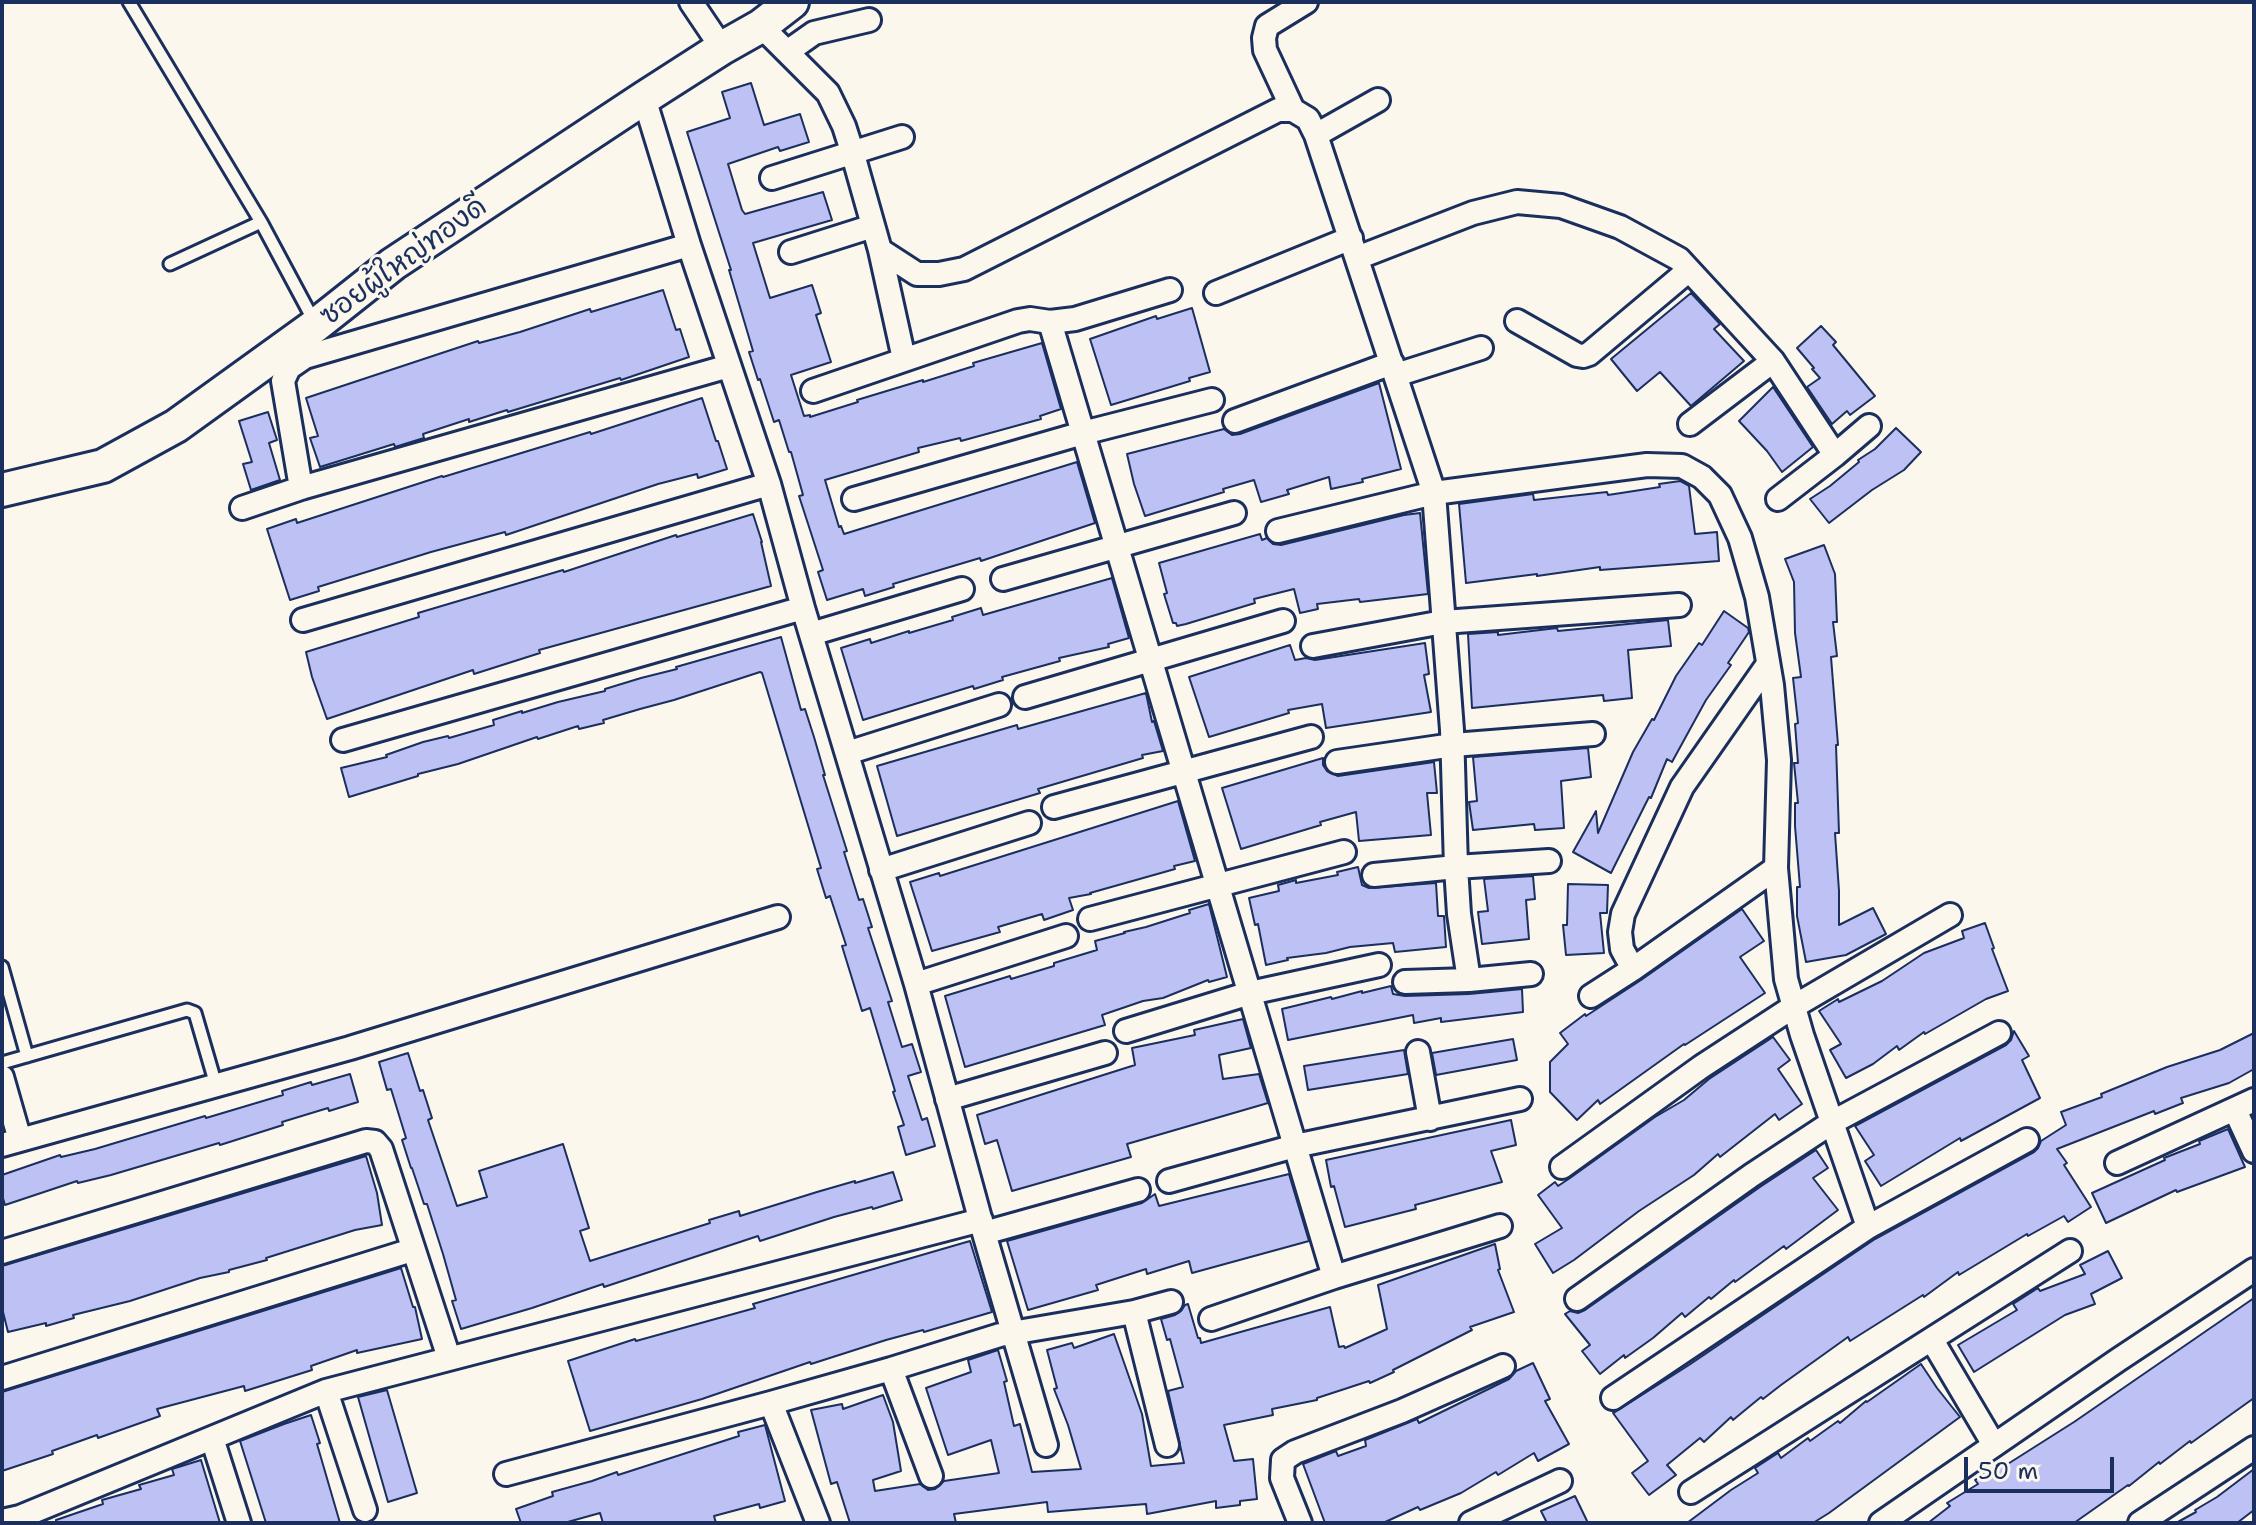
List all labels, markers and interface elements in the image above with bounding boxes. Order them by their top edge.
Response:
street label: ซอยผู้ใหญ่ทองดี [314,190,494,334]
scale bar [1968,1441,2118,1491]
text: 50 m [1978,1455,2038,1487]

